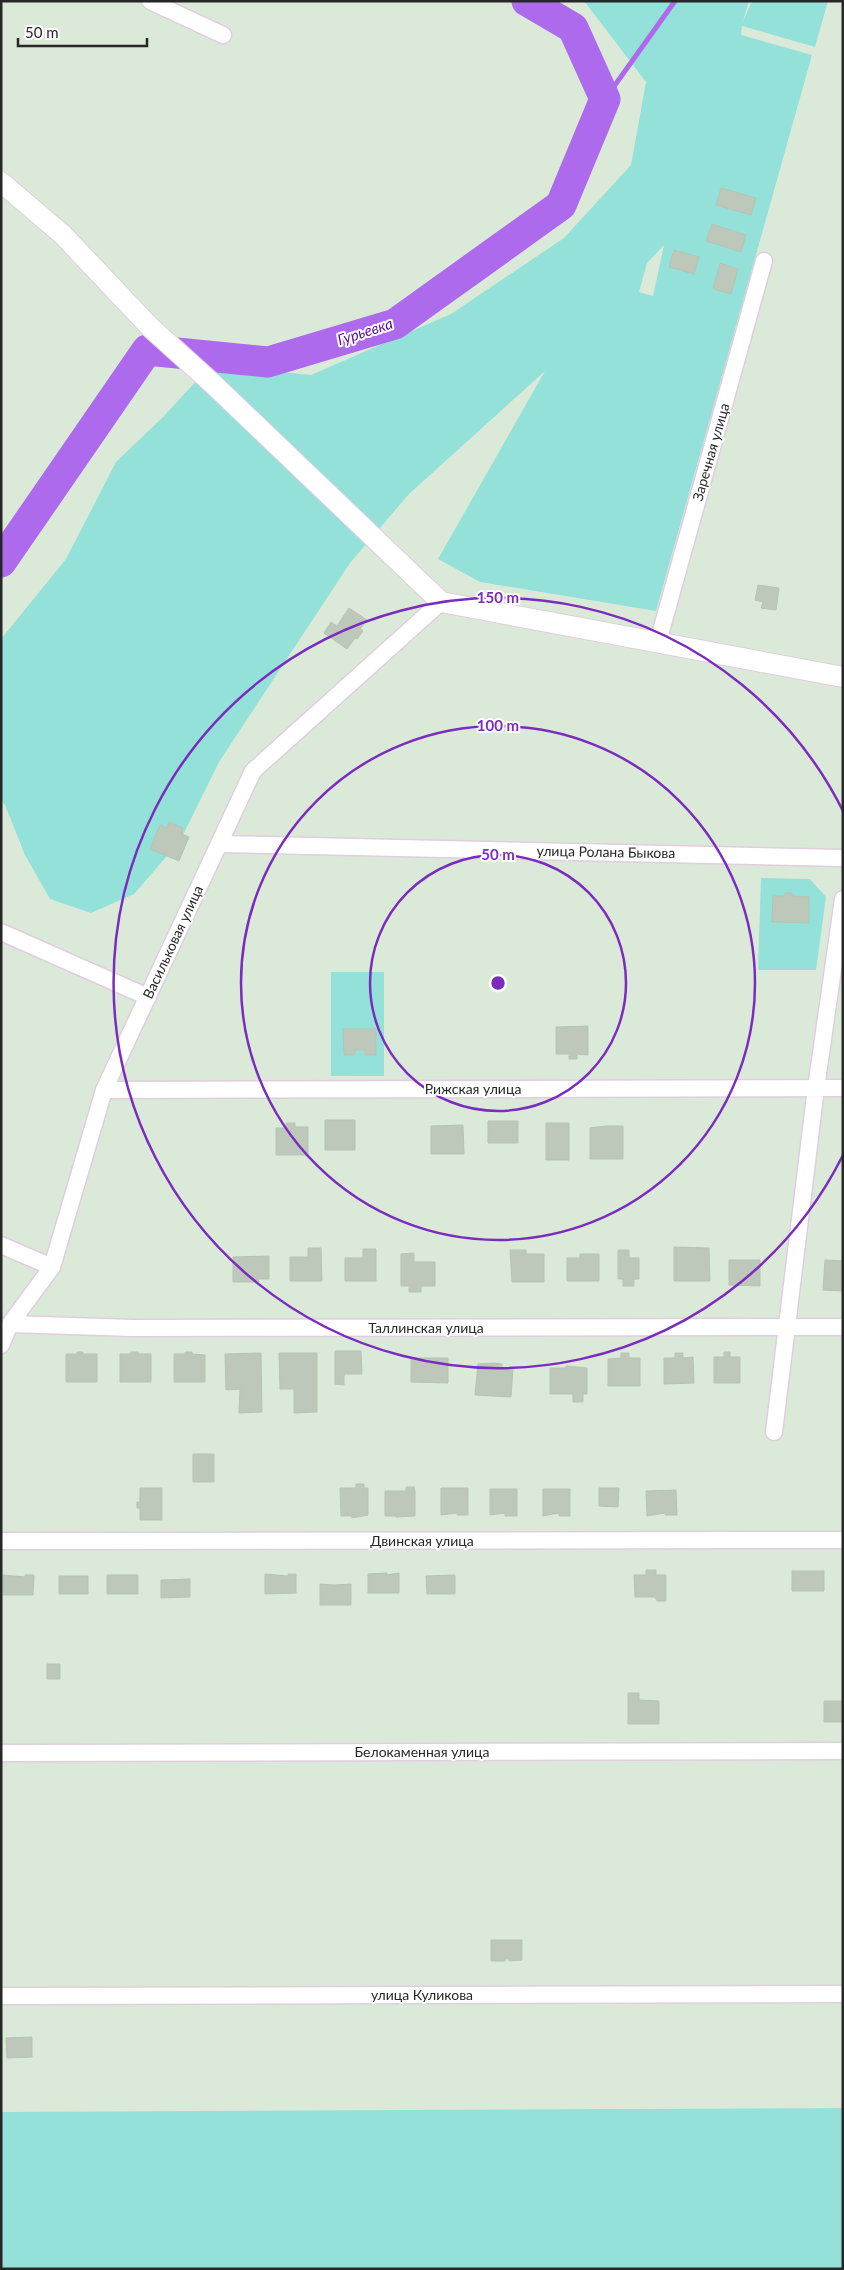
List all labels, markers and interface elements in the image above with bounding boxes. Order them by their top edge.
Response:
scale bar [18,15,146,47]
text: 50 m [25,23,59,41]
water label: Гурьевка [335,314,395,348]
street label: Заречная улица [688,401,733,503]
text: 150 m [477,588,519,606]
text: 100 m [477,716,519,734]
street label: улица Ролана Быкова [537,842,675,861]
text: 50 m [481,845,515,863]
street label: Васильковая улица [139,882,206,1001]
centre of rings [489,974,507,992]
street label: Рижская улица [425,1080,521,1097]
street label: Таллинская улица [368,1319,484,1336]
street label: Двинская улица [370,1532,474,1549]
street label: Белокаменная улица [354,1743,490,1760]
street label: улица Куликова [371,1986,473,2003]

